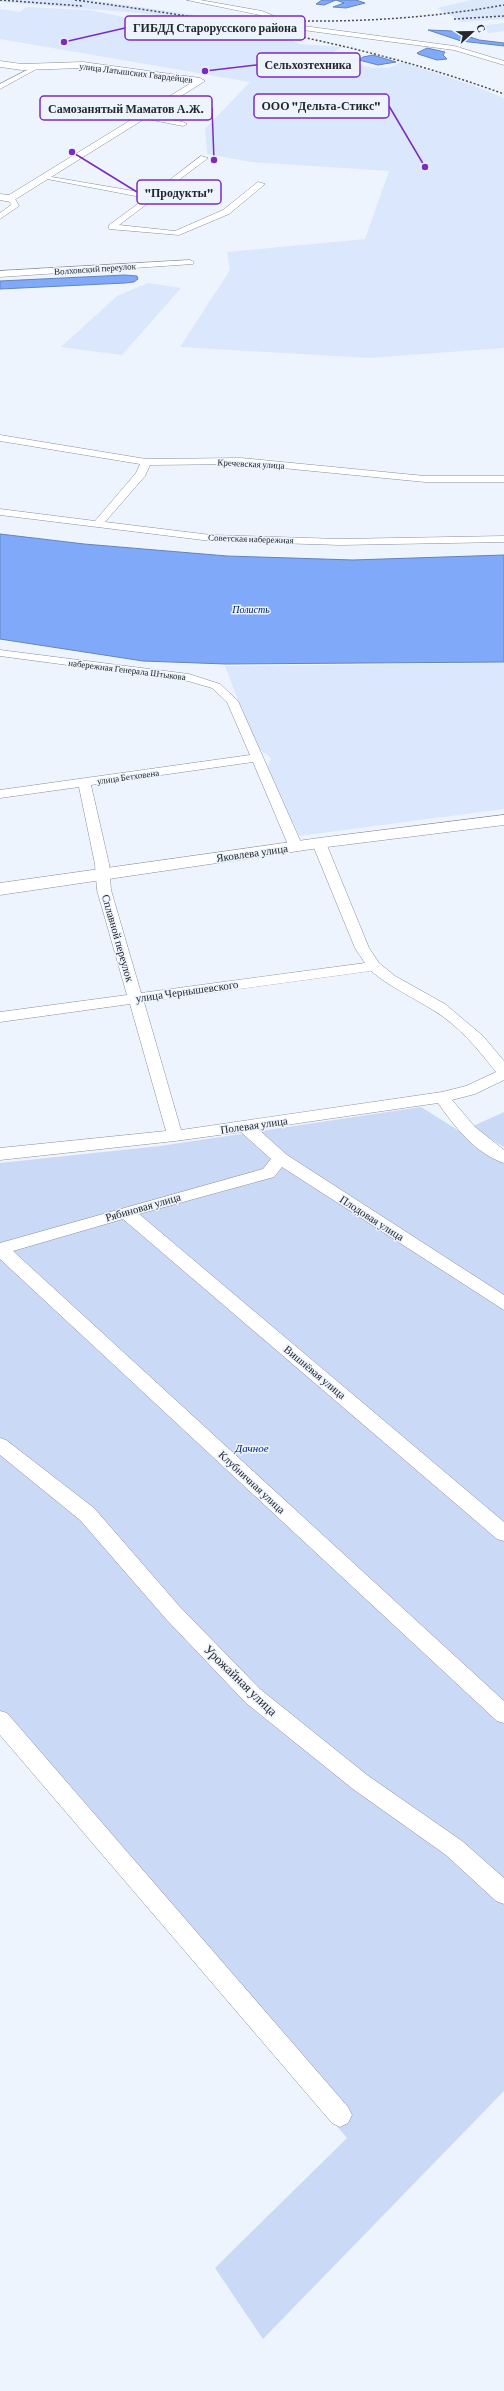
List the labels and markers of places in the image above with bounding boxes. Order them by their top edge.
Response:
callout: ГИБДД Старорусского района [125,16,305,40]
callout: Сельхозтехника [257,53,360,77]
callout: ООО "Дельта-Стикс" [254,94,389,118]
callout: Самозанятый Маматов А.Ж. [40,96,212,120]
callout: "Продукты" [137,180,221,204]

